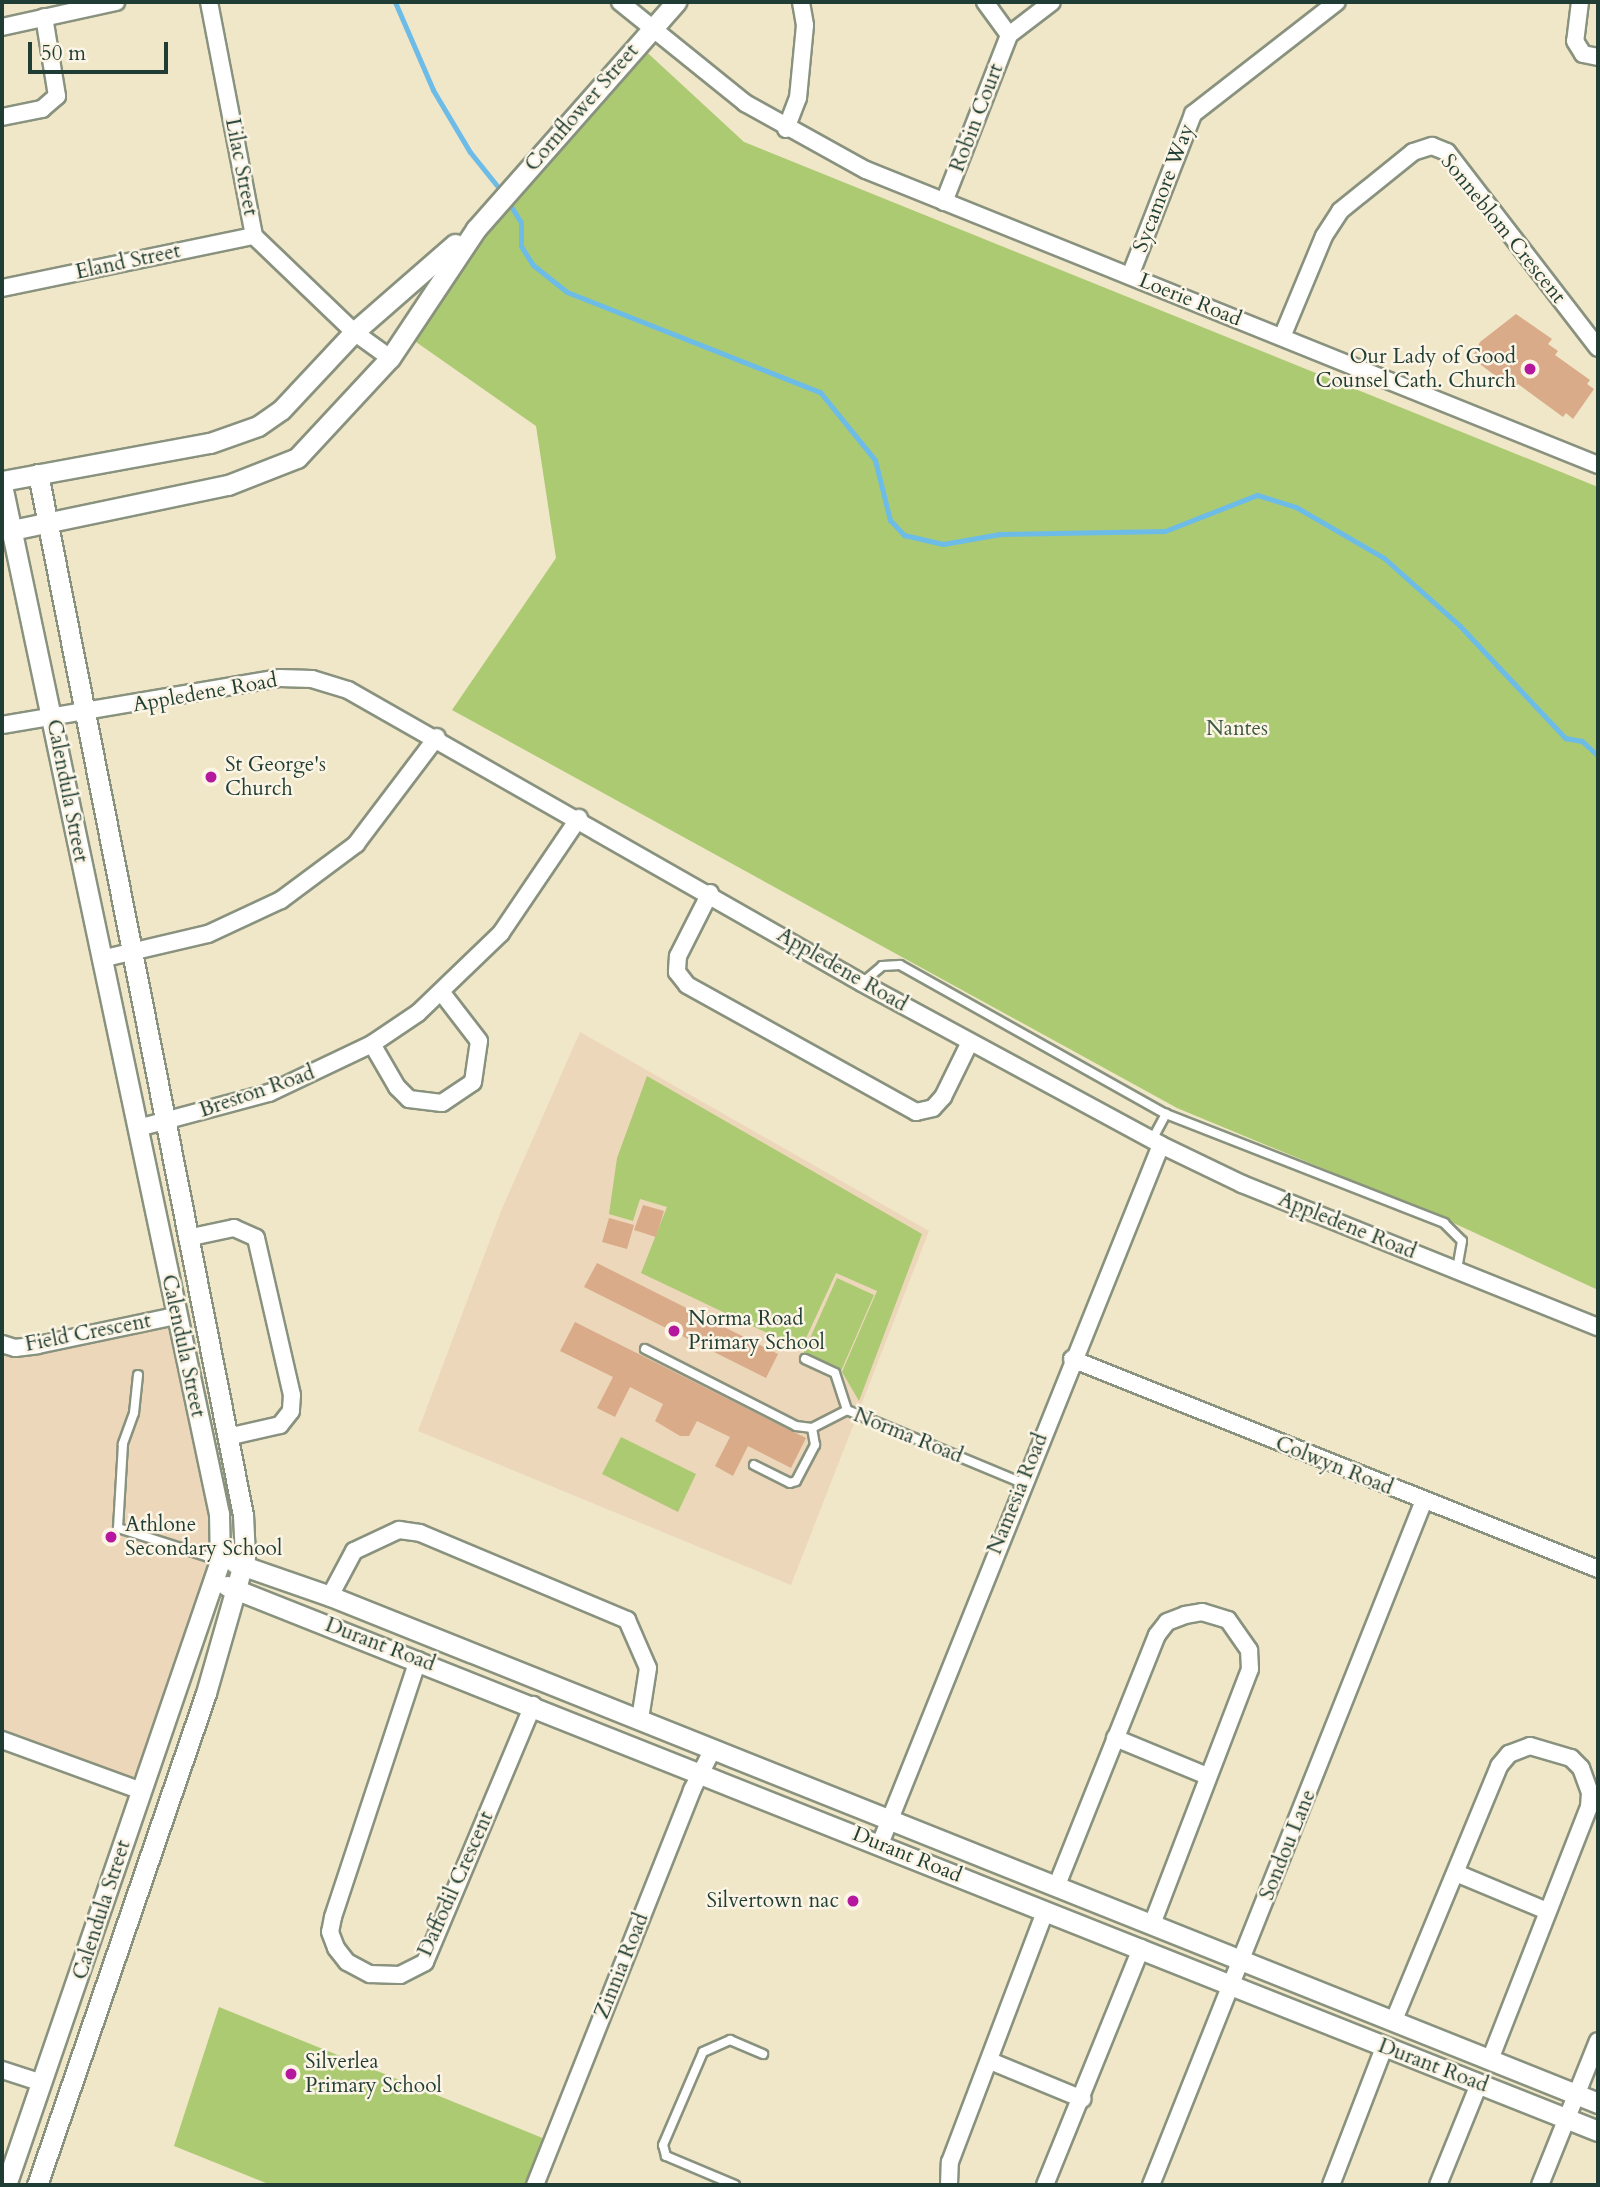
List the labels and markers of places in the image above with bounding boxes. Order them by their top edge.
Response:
place label: Our Lady of Good Counsel Cath. Church [1315,344,1516,394]
marker: Our Lady of Good Counsel Cath. Church [1522,361,1538,377]
place label: St George's Church [225,752,326,802]
marker: St George's Church [203,769,219,785]
place label: Norma Road Primary School [688,1306,825,1356]
marker: Norma Road Primary School [666,1323,682,1339]
place label: Athlone Secondary School [125,1512,282,1562]
marker: Athlone Secondary School [103,1529,119,1545]
place label: Silvertown nac [706,1888,839,1914]
marker: Silvertown nac [845,1893,861,1909]
place label: Silverlea Primary School [305,2049,442,2099]
marker: Silverlea Primary School [283,2066,299,2082]

